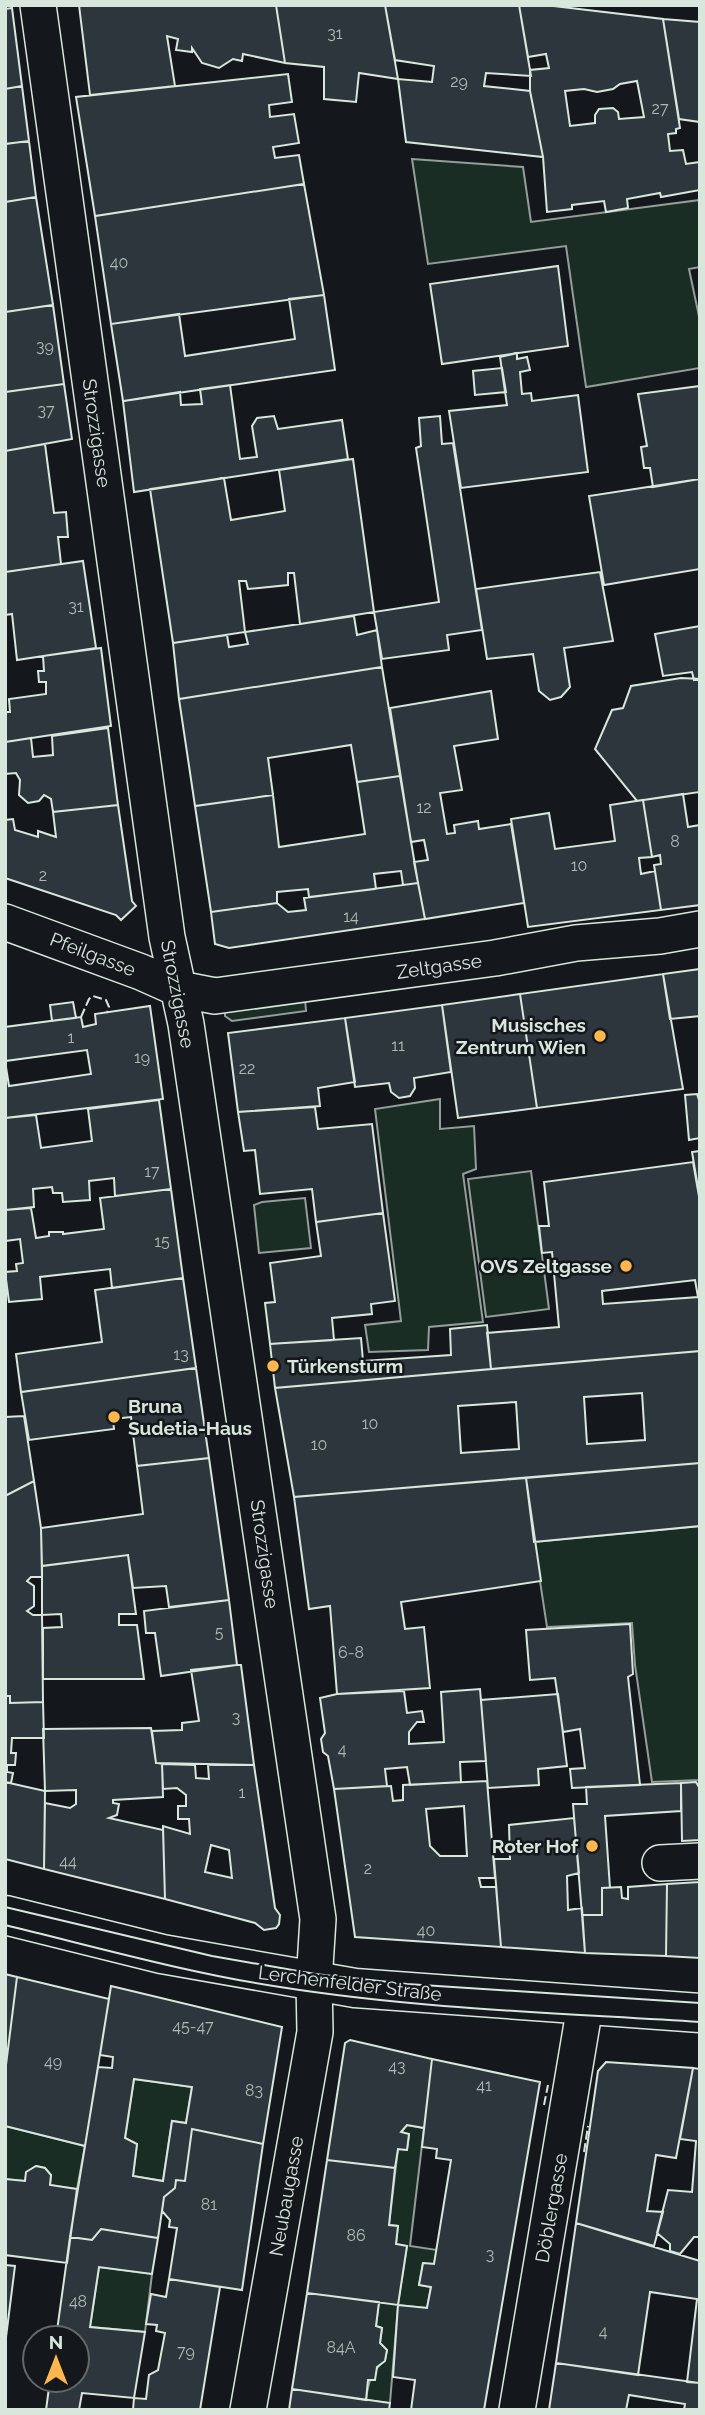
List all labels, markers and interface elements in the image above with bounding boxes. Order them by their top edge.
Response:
house number: 31 [327,24,343,43]
house number: 29 [450,72,468,91]
house number: 27 [652,99,669,118]
house number: 40 [110,253,128,272]
house number: 39 [36,337,54,356]
street label: Strozzigasse [78,377,116,489]
house number: 37 [37,401,55,420]
house number: 31 [68,597,84,616]
house number: 12 [416,798,432,817]
house number: 8 [670,832,680,851]
house number: 10 [571,856,587,875]
house number: 2 [39,866,47,885]
house number: 14 [343,907,359,926]
street label: Pfeilgasse [47,928,139,980]
street label: Strozzigasse [157,938,199,1050]
street label: Zeltgasse [395,949,483,983]
place label: Musisches Zentrum Wien [456,1014,586,1058]
house number: 1 [68,1028,75,1047]
marker: Musisches Zentrum Wien [592,1028,608,1044]
house number: 11 [391,1036,405,1055]
house number: 19 [134,1048,150,1067]
house number: 22 [239,1059,255,1078]
house number: 17 [144,1162,160,1181]
house number: 15 [154,1232,170,1251]
place label: OVS Zeltgasse [480,1255,612,1277]
marker: OVS Zeltgasse [618,1258,634,1274]
house number: 13 [173,1345,189,1364]
place label: Türkensturm [287,1355,403,1377]
marker: Türkensturm [265,1358,281,1374]
place label: Bruna Sudetia-Haus [128,1395,252,1439]
marker: Bruna Sudetia-Haus [106,1409,122,1425]
house number: 10 [362,1414,378,1433]
house number: 10 [311,1435,327,1454]
street label: Strozzigasse [246,1498,284,1610]
house number: 5 [215,1623,224,1642]
house number: 6-8 [338,1643,364,1662]
house number: 3 [232,1708,240,1727]
house number: 4 [338,1740,347,1759]
house number: 1 [239,1783,246,1802]
place label: Roter Hof [492,1835,579,1857]
marker: Roter Hof [584,1838,600,1854]
house number: 44 [59,1852,77,1871]
house number: 2 [364,1859,372,1878]
house number: 40 [417,1921,435,1940]
street label: Lerchenfelder Straße [257,1961,443,2005]
house number: 45-47 [172,2017,214,2036]
house number: 49 [44,2052,62,2071]
house number: 43 [388,2057,406,2076]
house number: 41 [476,2076,492,2095]
house number: 83 [245,2081,263,2100]
street label: Neubaugasse [265,2134,307,2258]
street label: Döblergasse [531,2151,571,2265]
house number: 81 [201,2195,217,2214]
house number: 86 [346,2226,366,2245]
house number: 3 [486,2245,494,2264]
house number: 48 [69,2292,87,2311]
house number: 4 [599,2322,608,2341]
north arrow [21,2324,91,2394]
text: N [49,2331,63,2353]
house number: 84A [326,2338,356,2357]
house number: 79 [177,2342,195,2361]

